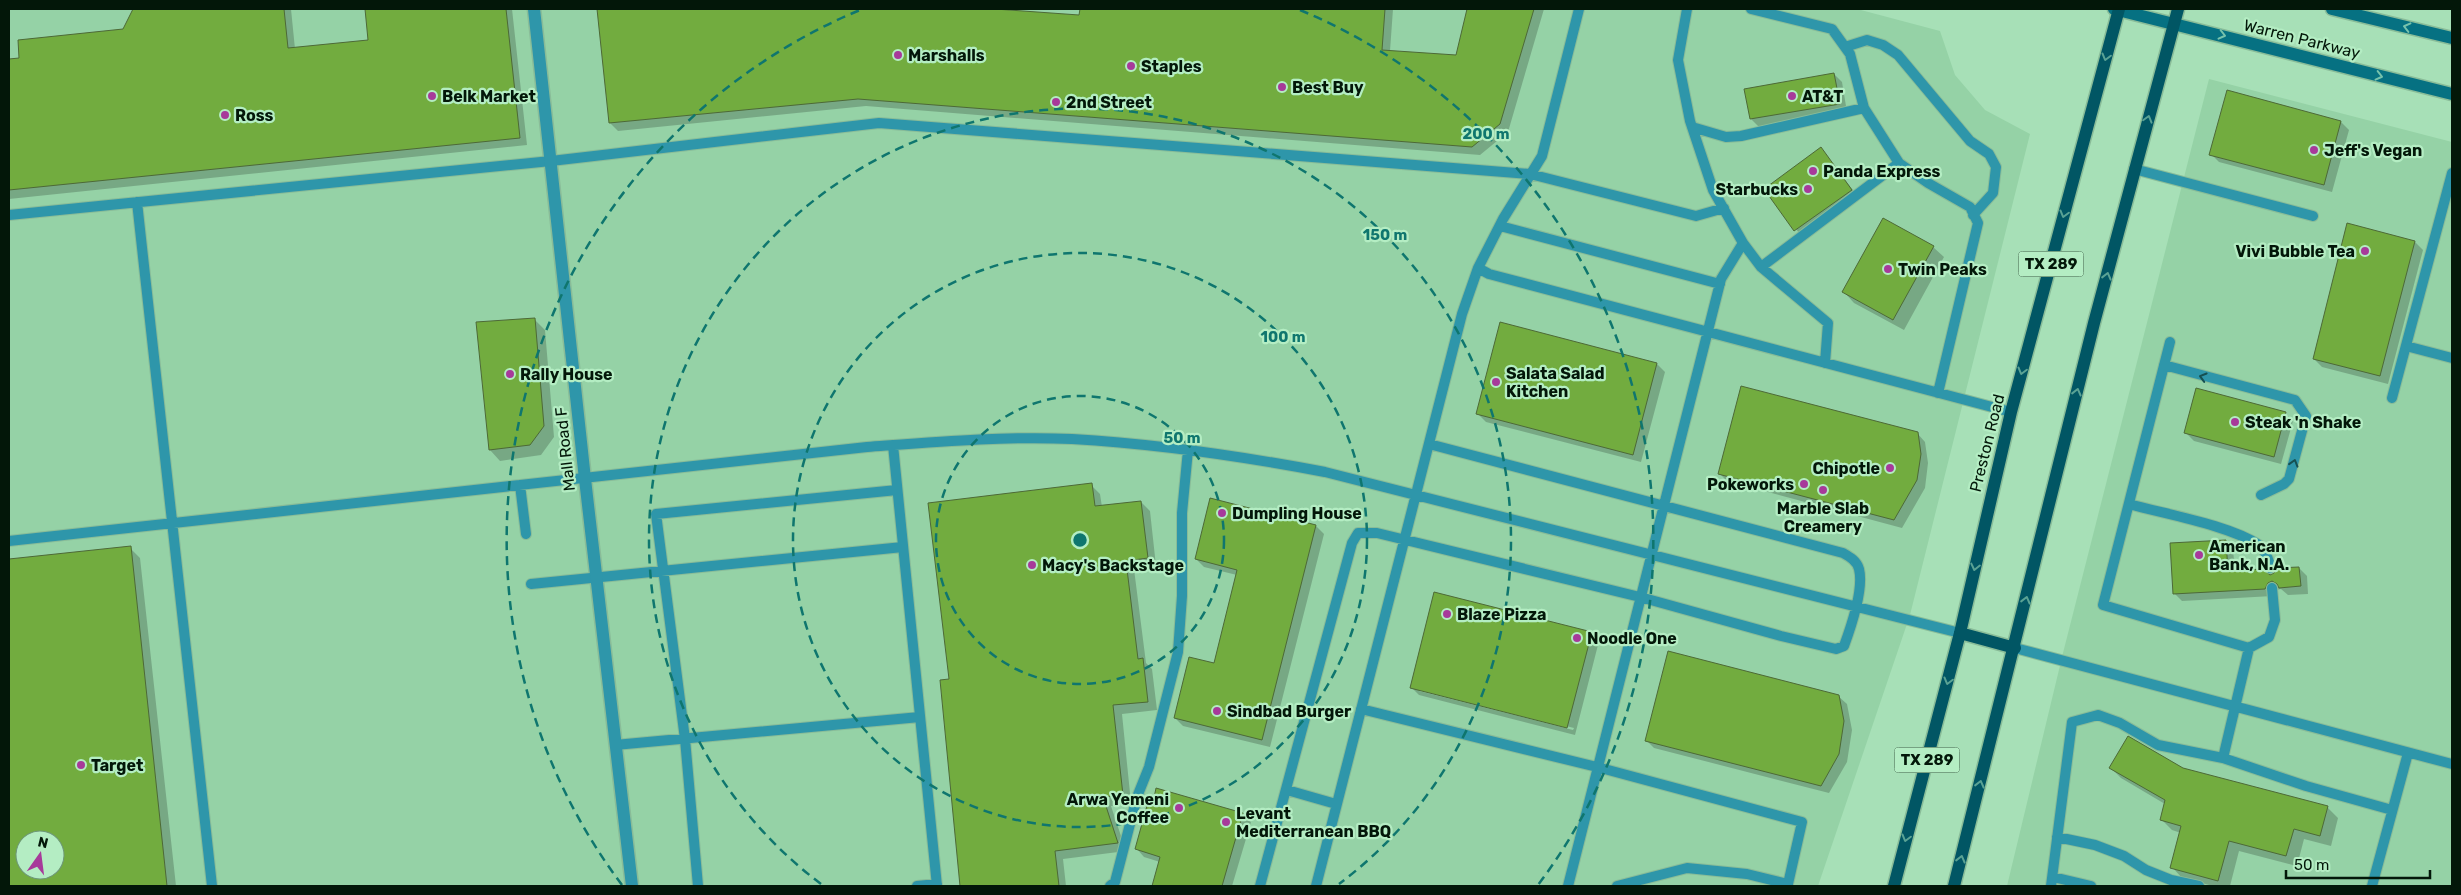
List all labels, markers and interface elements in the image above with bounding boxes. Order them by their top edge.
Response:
street label: Warren Parkway [2242,15,2362,63]
one-way arrow [2403,22,2412,33]
one-way arrow [2217,29,2226,40]
place label: Marshalls [908,46,985,65]
marker: Marshalls [892,49,904,61]
one-way arrow [2101,53,2112,61]
place label: Staples [1141,57,1202,76]
marker: Staples [1125,60,1137,72]
one-way arrow [2375,70,2383,80]
place label: Best Buy [1292,78,1364,97]
marker: Best Buy [1276,81,1288,93]
place label: Belk Market [442,87,536,106]
place label: AT&T [1802,87,1843,106]
marker: Belk Market [426,90,438,102]
marker: AT&T [1786,90,1798,102]
place label: 2nd Street [1066,93,1152,112]
marker: 2nd Street [1050,96,1062,108]
place label: Ross [235,106,274,125]
marker: Ross [219,109,231,121]
one-way arrow [2143,115,2153,123]
text: 200 m [1462,125,1510,143]
place label: Jeff's Vegan [2324,141,2422,160]
marker: Jeff's Vegan [2308,144,2320,156]
place label: Panda Express [1823,162,1941,181]
marker: Panda Express [1807,165,1819,177]
place label: Starbucks [1715,180,1798,199]
marker: Starbucks [1802,183,1814,195]
one-way arrow [2059,210,2070,218]
text: 150 m [1363,226,1407,244]
place label: Vivi Bubble Tea [2236,242,2355,261]
marker: Vivi Bubble Tea [2359,245,2371,257]
road number: TX 289 [2018,252,2084,276]
place label: Twin Peaks [1898,260,1987,279]
marker: Twin Peaks [1882,263,1894,275]
one-way arrow [2101,272,2111,280]
text: 100 m [1261,328,1305,346]
place label: Salata Salad Kitchen [1506,364,1604,401]
place label: Rally House [520,365,613,384]
one-way arrow [2017,366,2028,375]
marker: Rally House [504,368,516,380]
one-way arrow [2199,372,2207,382]
marker: Salata Salad Kitchen [1490,376,1502,388]
one-way arrow [2071,388,2082,397]
street label: Preston Road [1966,392,2008,494]
street label: Mall Road F [551,406,579,492]
place label: Steak 'n Shake [2245,413,2361,432]
marker: Steak 'n Shake [2229,416,2241,428]
text: 50 m [1164,429,1200,447]
place label: Chipotle [1812,459,1880,478]
one-way arrow [2289,459,2299,467]
marker: Chipotle [1884,462,1896,474]
place label: Pokeworks [1707,475,1794,494]
marker: Pokeworks [1798,478,1810,490]
marker: Marble Slab Creamery [1817,484,1829,496]
place label: Marble Slab Creamery [1777,499,1869,536]
place label: Dumpling House [1232,504,1362,523]
marker: Dumpling House [1216,507,1228,519]
centre of rings [1071,531,1089,549]
place label: American Bank, N.A. [2209,537,2289,574]
marker: American Bank, N.A. [2193,549,2205,561]
place label: Macy's Backstage [1042,556,1184,575]
marker: Macy's Backstage [1026,559,1038,571]
one-way arrow [1970,562,1981,571]
one-way arrow [2020,596,2031,605]
place label: Blaze Pizza [1457,605,1547,624]
marker: Blaze Pizza [1441,608,1453,620]
place label: Noodle One [1587,629,1677,648]
marker: Noodle One [1571,632,1583,644]
one-way arrow [1943,676,1953,684]
place label: Sindbad Burger [1227,702,1352,721]
marker: Sindbad Burger [1211,705,1223,717]
road number: TX 289 [1894,748,1960,772]
place label: Target [91,756,144,775]
marker: Target [75,759,87,771]
one-way arrow [1974,780,1985,789]
place label: Arwa Yemeni Coffee [1067,790,1169,827]
marker: Arwa Yemeni Coffee [1173,802,1185,814]
place label: Levant Mediterranean BBQ [1236,804,1391,841]
marker: Levant Mediterranean BBQ [1220,816,1232,828]
north arrow [15,830,65,880]
text: N [36,833,50,852]
one-way arrow [1902,833,1912,841]
scale bar [2286,848,2430,880]
one-way arrow [1955,855,1965,863]
text: 50 m [2294,856,2329,874]

